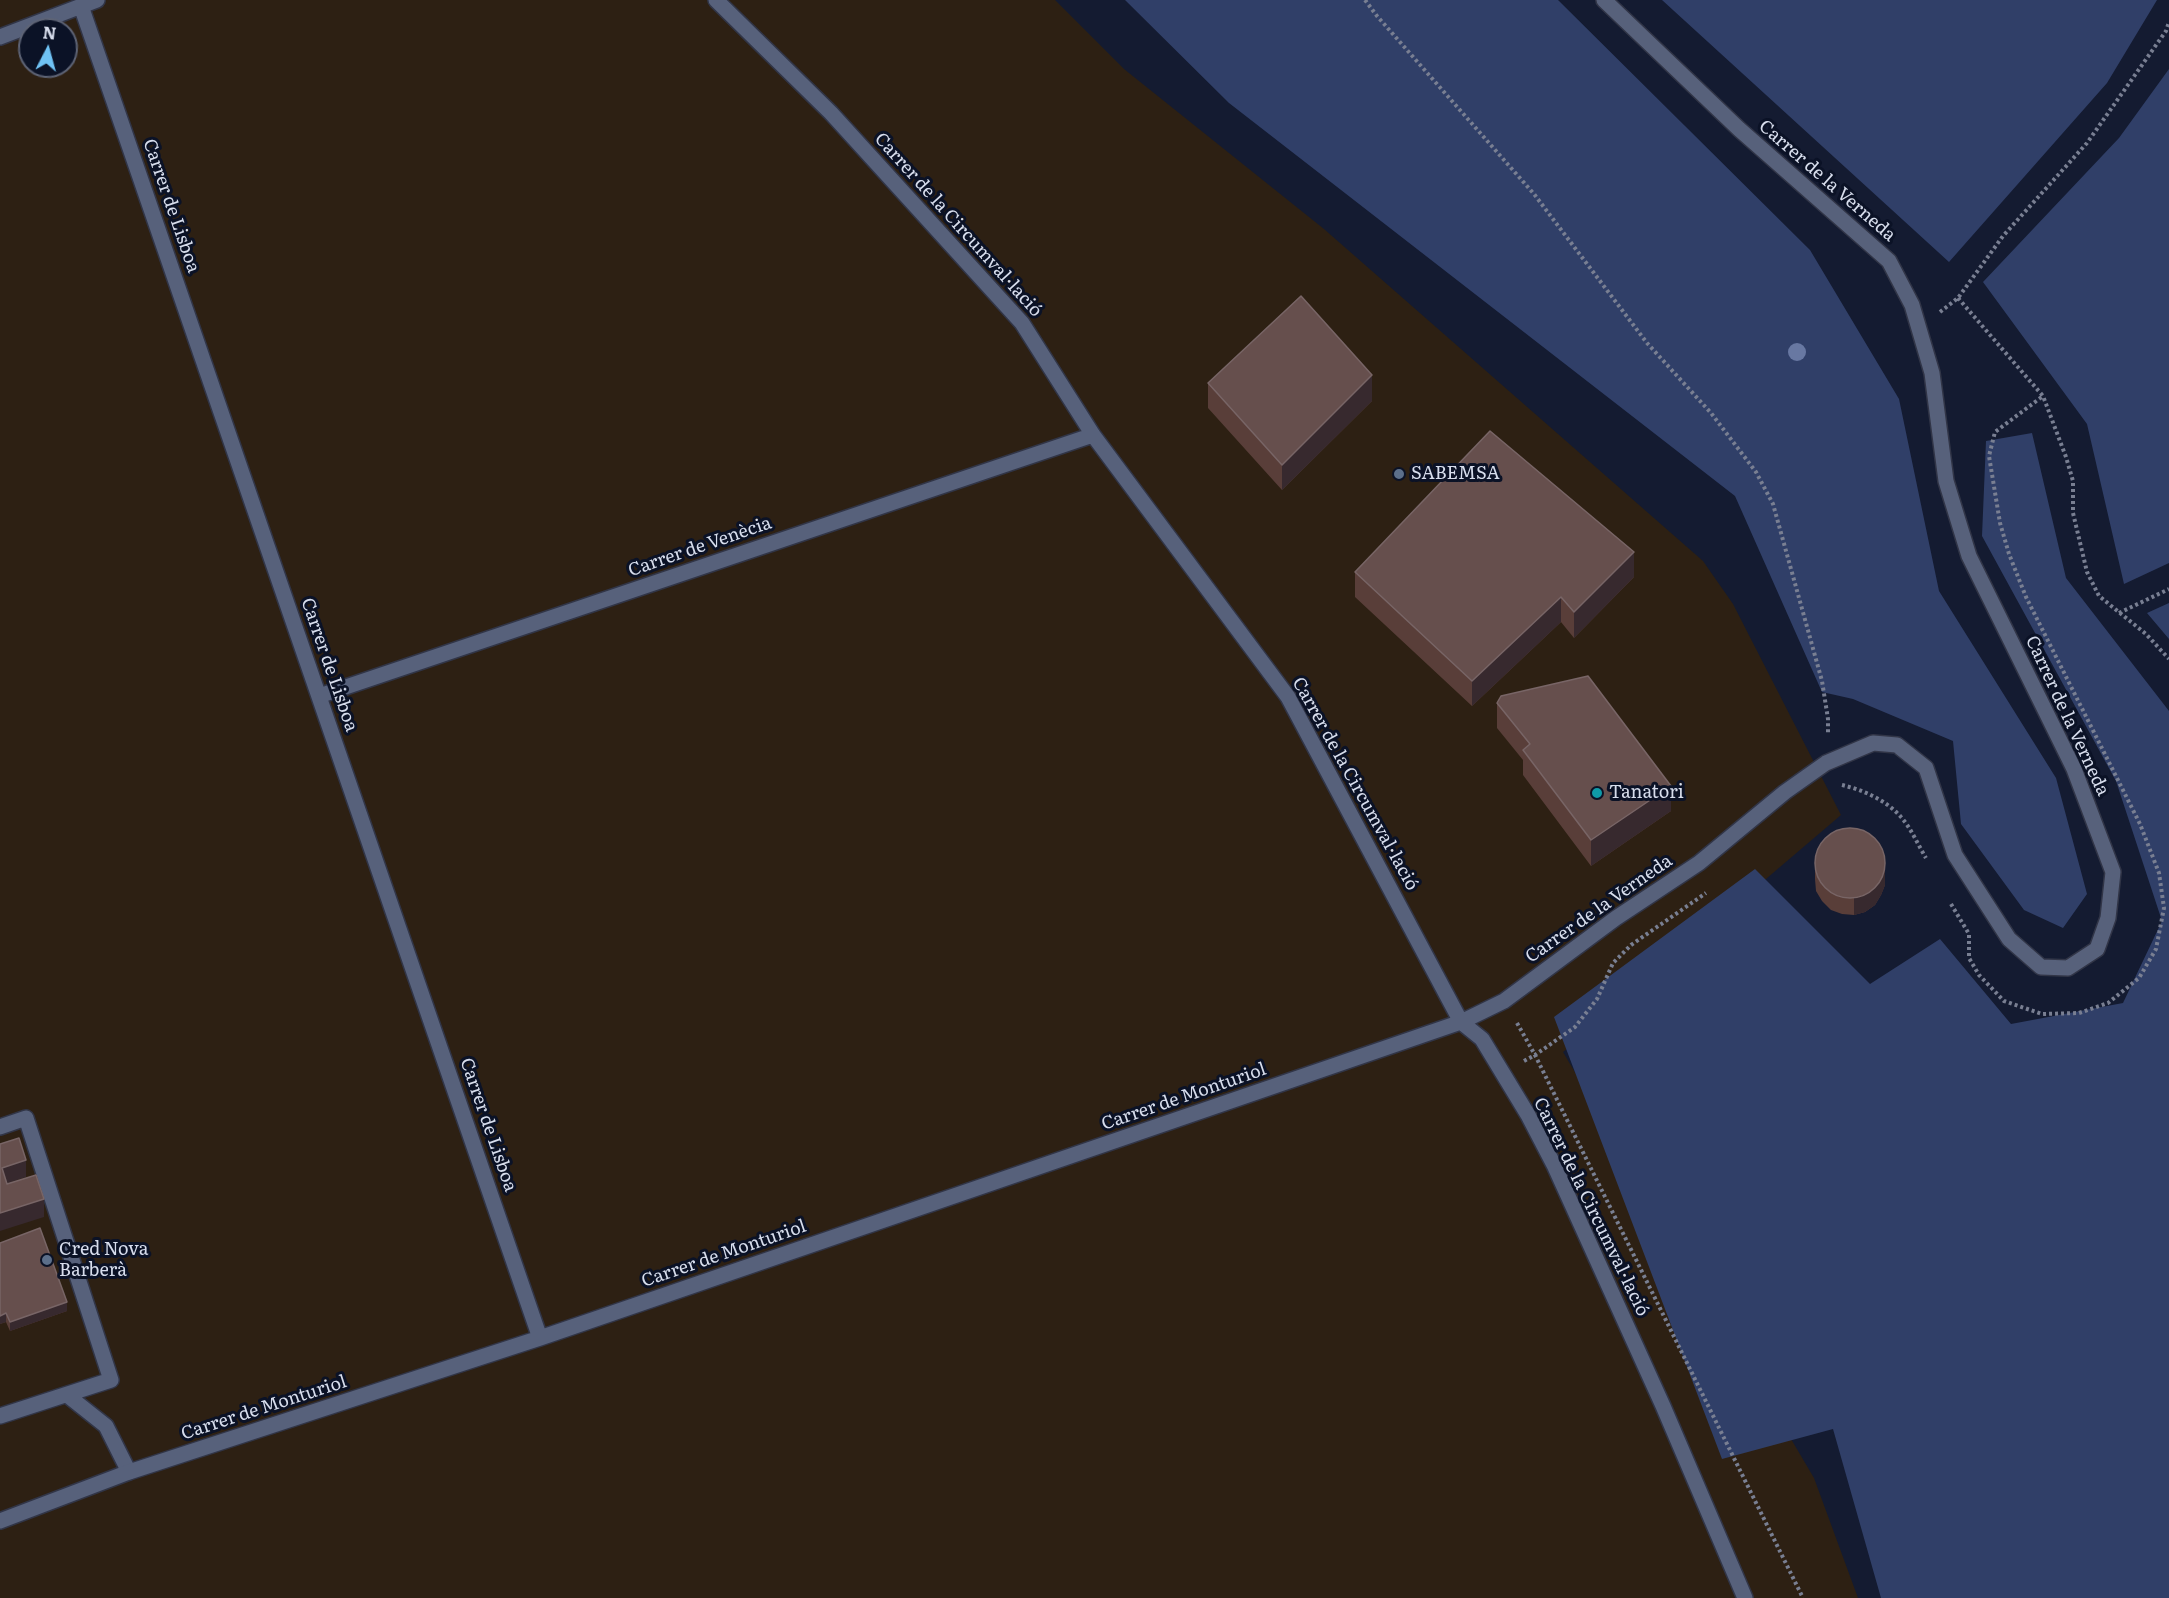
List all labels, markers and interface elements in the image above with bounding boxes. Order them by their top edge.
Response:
north arrow [18,18,78,78]
text: N [42,19,58,45]
street label: Carrer de la Verneda [1754,116,1900,246]
street label: Carrer de la Circumval·lació [870,128,1046,322]
street label: Carrer de Lisboa [138,136,204,276]
place label: SABEMSA [1411,463,1500,485]
marker: SABEMSA [1392,467,1406,481]
street label: Carrer de Venècia [625,512,775,582]
street label: Carrer de Lisboa [296,595,362,735]
street label: Carrer de la Verneda [2020,632,2114,800]
street label: Carrer de la Circumval·lació [1287,674,1423,894]
place label: Tanatori [1609,782,1684,804]
marker: Tanatori [1590,786,1604,800]
street label: Carrer de la Verneda [1521,850,1677,968]
street label: Carrer de Lisboa [455,1055,521,1195]
street label: Carrer de Monturiol [1099,1059,1269,1135]
street label: Carrer de la Circumval·lació [1529,1094,1653,1320]
street label: Carrer de Monturiol [639,1216,809,1292]
place label: Cred Nova Barberà [59,1239,148,1282]
marker: Cred Nova Barberà [40,1253,54,1267]
street label: Carrer de Monturiol [179,1371,349,1445]

